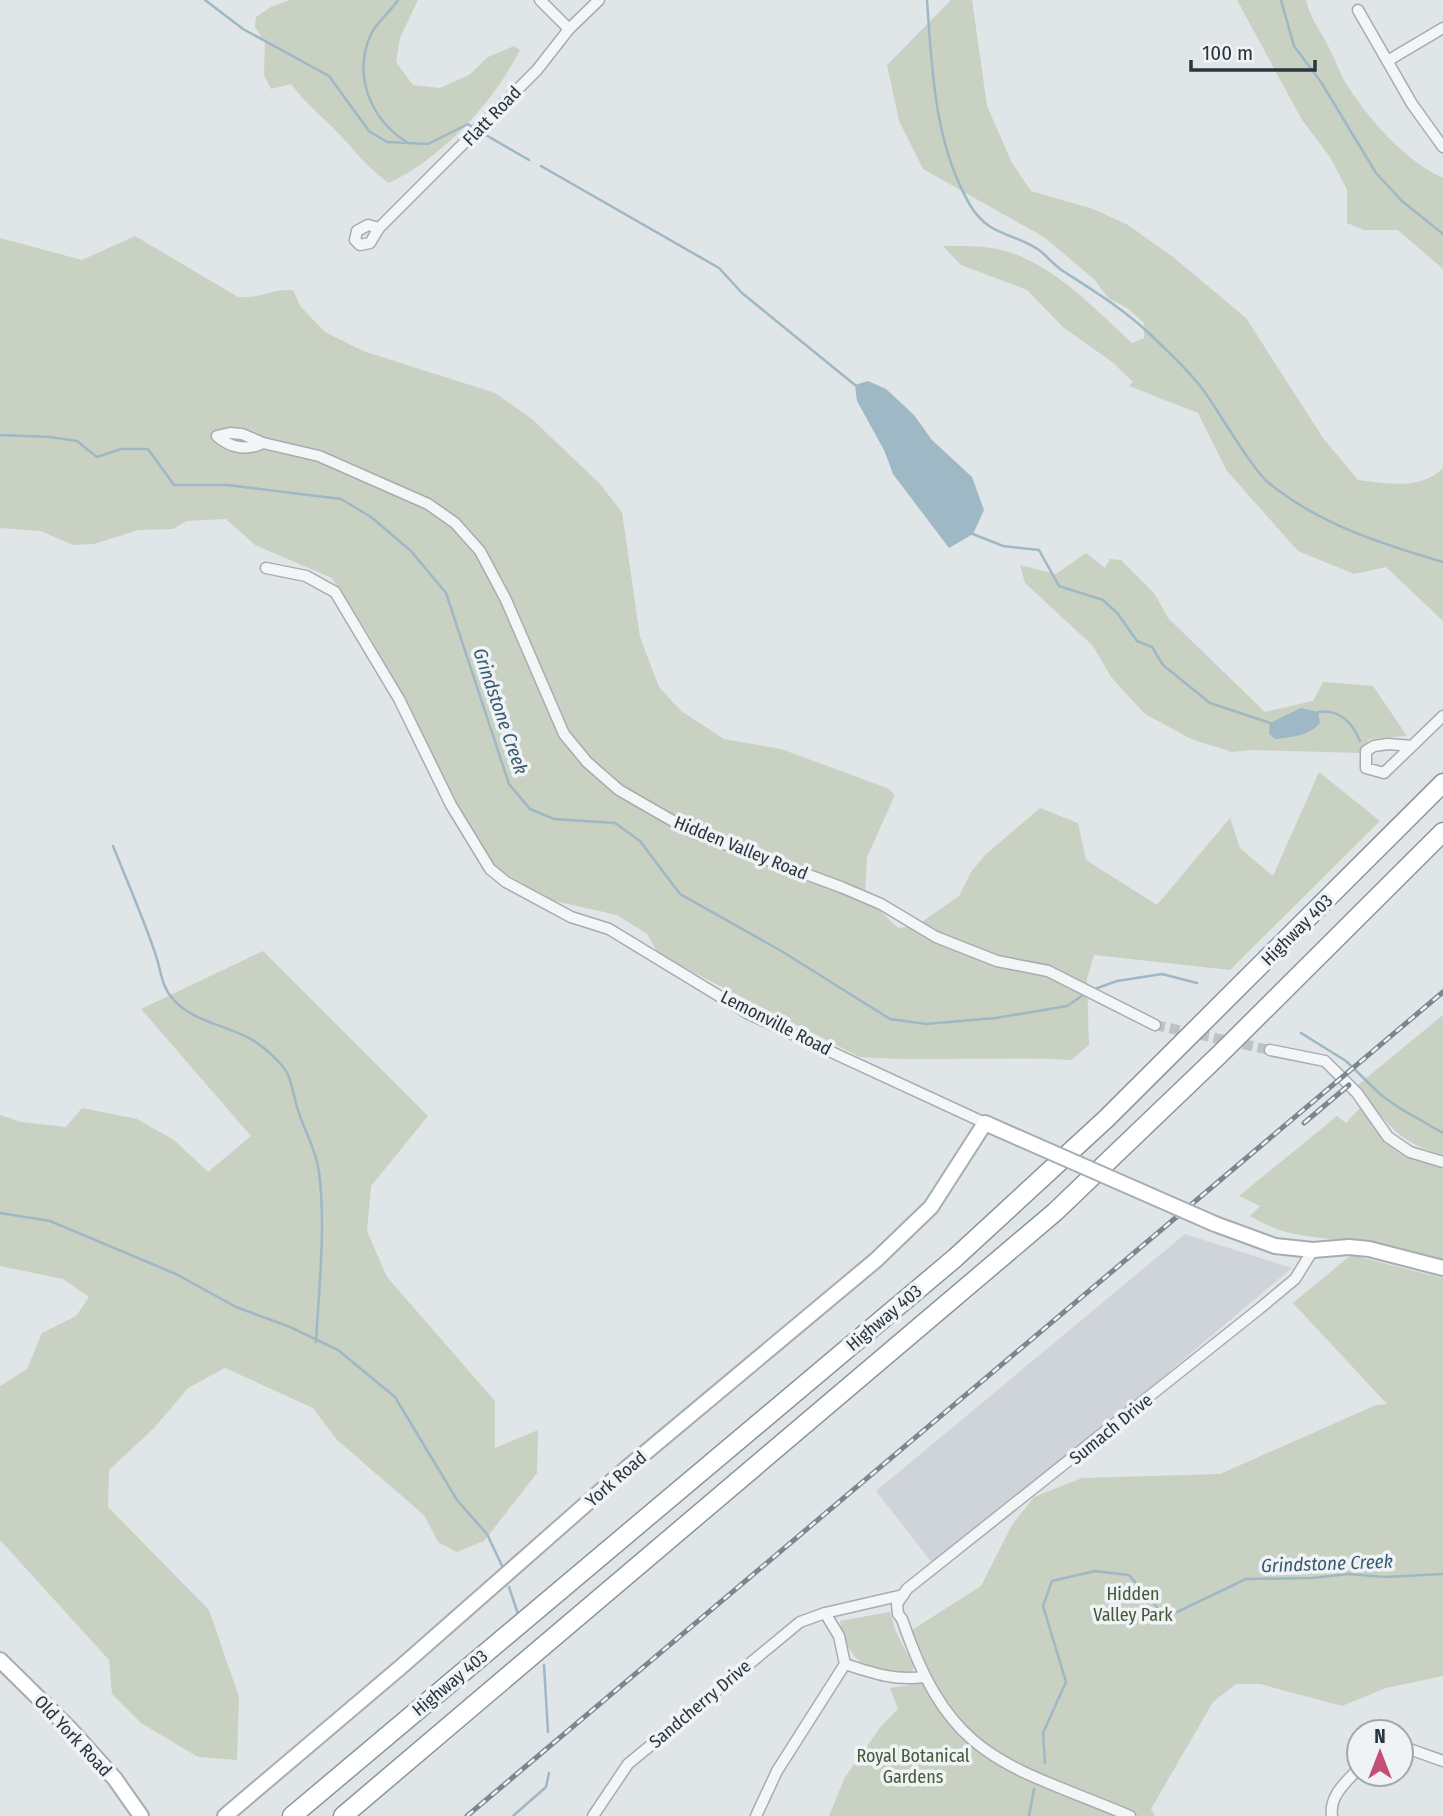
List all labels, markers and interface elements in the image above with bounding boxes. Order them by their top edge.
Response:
scale bar [1191,28,1315,72]
text: 100 m [1202,40,1253,66]
street label: Flatt Road [458,82,526,150]
water label: Grindstone Creek [468,645,533,777]
street label: Hidden Valley Road [671,811,811,885]
street label: Highway 403 [1257,890,1337,970]
street label: Lemonville Road [717,986,835,1060]
street label: Highway 403 [842,1280,926,1356]
street label: Sumach Drive [1065,1389,1157,1469]
street label: York Road [581,1447,651,1511]
water label: Grindstone Creek [1261,1550,1393,1577]
park label: Hidden Valley Park [1093,1583,1173,1626]
street label: Highway 403 [408,1645,492,1721]
street label: Sandcherry Drive [645,1655,755,1753]
street label: Old York Road [30,1691,116,1781]
north arrow [1345,1718,1415,1788]
text: N [1374,1725,1386,1748]
park label: Royal Botanical Gardens [856,1745,970,1788]

